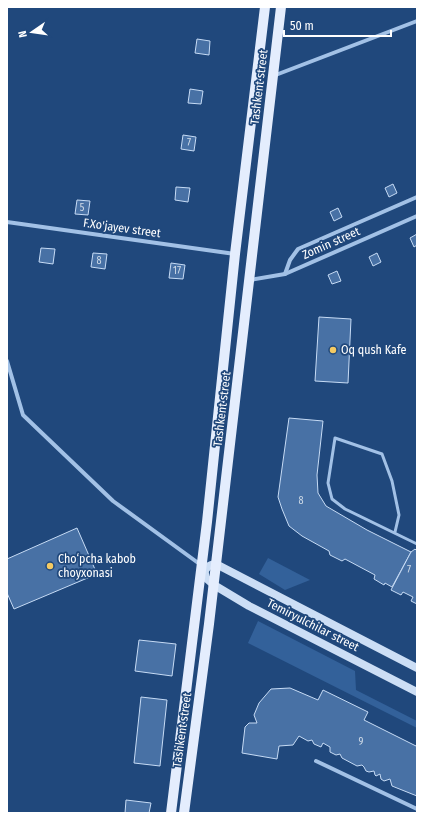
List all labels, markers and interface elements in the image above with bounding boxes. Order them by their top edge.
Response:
north arrow [12,12,52,52]
scale bar [284,12,391,38]
text: 50 m [290,19,314,33]
text: N [16,29,30,39]
street label: Tashkent street [247,49,271,125]
house number: 7 [187,137,191,149]
house number: 5 [80,202,85,214]
street label: F.Хo'jayev street [82,216,162,240]
street label: Zomin street [300,224,362,262]
house number: 8 [97,255,102,267]
house number: 17 [173,265,181,277]
place label: Oq qush Kafe [341,343,406,357]
marker: Oq qush Kafe [328,345,338,355]
street label: Tashkent street [210,371,234,447]
house number: 8 [299,495,304,507]
place label: Cho‘pcha kabob choyxonasi [58,552,136,580]
marker: Cho‘pcha kabob choyxonasi [45,561,55,571]
house number: 7 [407,564,411,576]
street label: Temiryulchilar street [265,596,361,654]
street label: Tashkent street [170,692,194,768]
house number: 9 [359,736,364,748]

